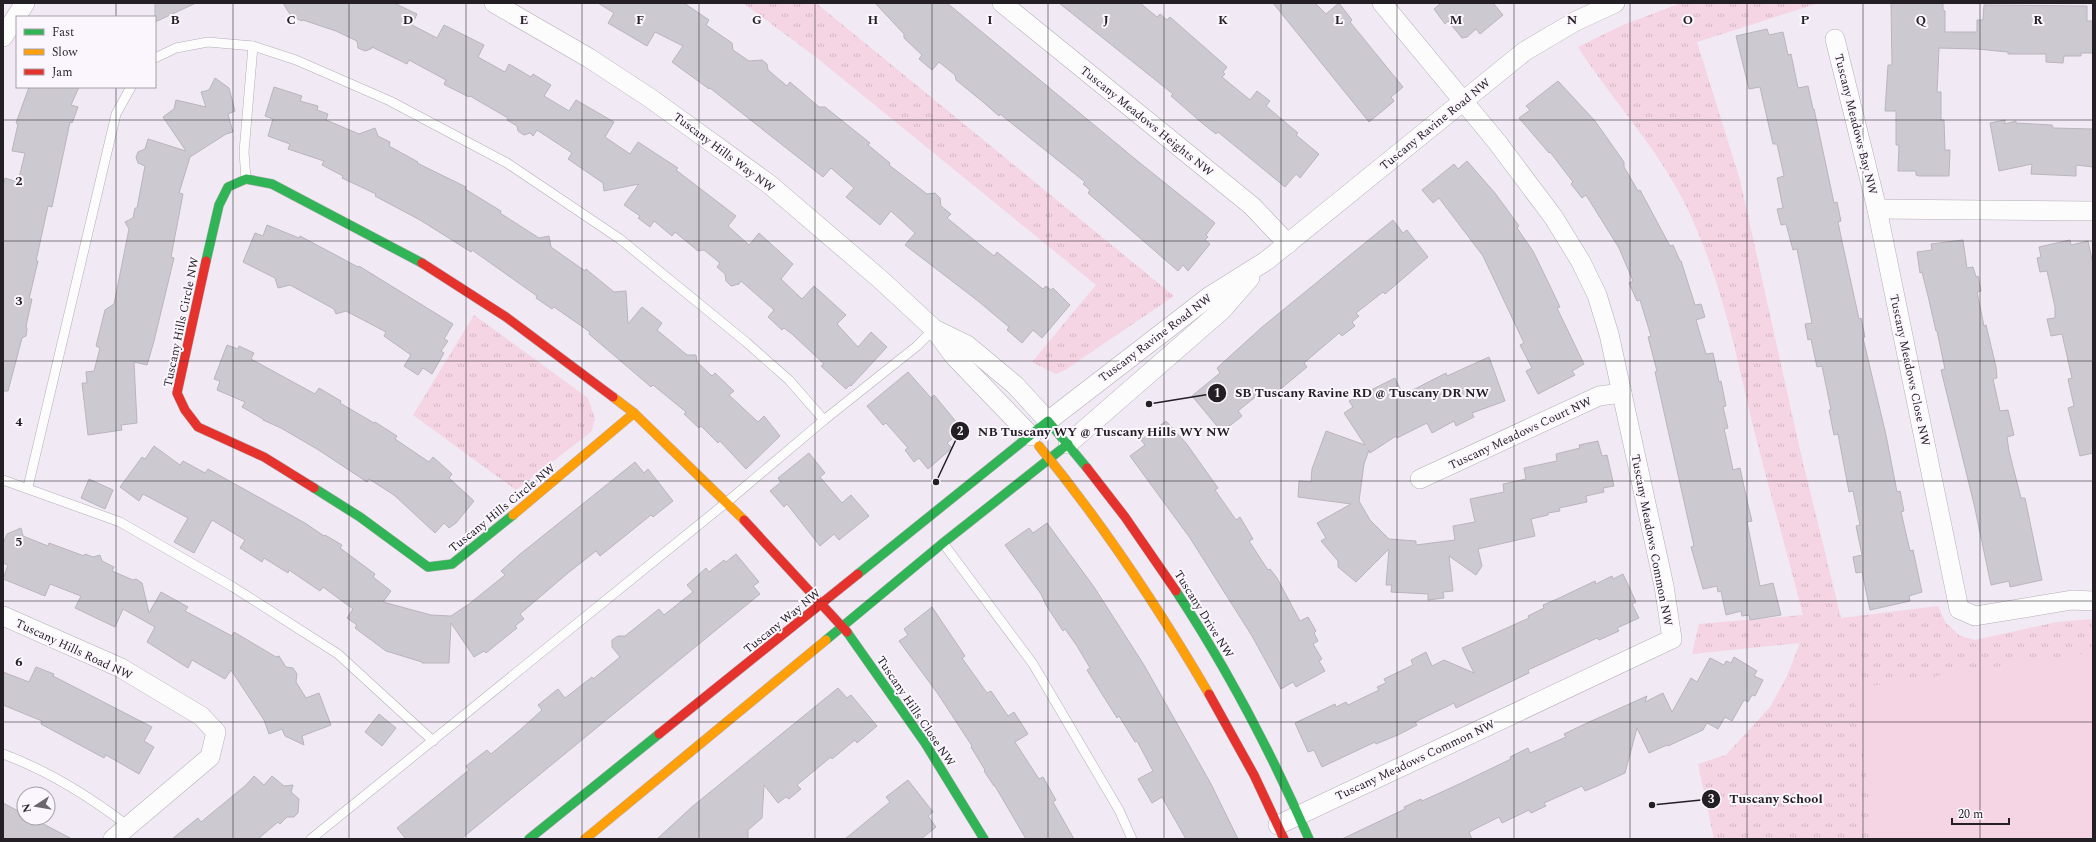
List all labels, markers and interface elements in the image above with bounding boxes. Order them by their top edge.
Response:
text: B [170,10,180,30]
text: C [286,10,296,30]
text: D [403,10,413,30]
text: E [520,10,529,30]
text: F [636,10,644,30]
text: G [752,10,762,30]
text: H [868,10,879,30]
text: I [987,10,993,30]
text: J [1103,10,1109,30]
text: K [1218,10,1228,30]
text: L [1335,10,1343,30]
text: M [1450,10,1463,30]
text: N [1567,10,1578,30]
text: O [1683,10,1693,30]
text: P [1801,10,1810,30]
text: Q [1916,10,1927,30]
text: R [2033,10,2043,30]
legend [16,16,156,88]
text: Fast [52,23,74,42]
text: Slow [52,43,78,62]
street label: Tuscany Meadows Bay NW [1829,52,1882,197]
street label: Tuscany Meadows Heights NW [1076,61,1218,182]
text: Jam [52,63,73,82]
street label: Tuscany Ravine Road NW [1376,74,1495,175]
street label: Tuscany Hills Way NW [669,108,779,197]
text: 2 [15,171,23,191]
street label: Tuscany Hills Circle NW [158,255,205,389]
street label: Tuscany Ravine Road NW [1095,289,1216,387]
text: 3 [15,291,23,311]
street label: Tuscany Meadows Close NW [1884,292,1935,448]
callout: SB Tuscany Ravine RD @ Tuscany DR NW [1207,380,1497,405]
text: SB Tuscany Ravine RD @ Tuscany DR NW [1235,383,1490,403]
text: 1 [1214,384,1220,403]
street label: Tuscany Meadows Court NW [1446,392,1595,475]
text: 4 [15,412,23,432]
callout: NB Tuscany WY @ Tuscany Hills WY NW [950,419,1238,444]
text: 2 [957,422,964,441]
text: NB Tuscany WY @ Tuscany Hills WY NW [978,422,1231,442]
street label: Tuscany Meadows Common NW [1626,453,1678,628]
street label: Tuscany Hills Circle NW [445,459,560,557]
text: 5 [15,532,23,552]
street label: Tuscany Drive NW [1169,567,1238,662]
street label: Tuscany Way NW [740,584,825,658]
street label: Tuscany Hills Road NW [12,614,136,685]
text: 6 [15,652,23,672]
street label: Tuscany Hills Close NW [871,652,960,771]
street label: Tuscany Meadows Common NW [1332,715,1498,806]
north arrow [16,786,56,826]
callout: Tuscany School [1701,786,1830,811]
text: Tuscany School [1729,789,1823,809]
text: 3 [1708,790,1715,809]
scale bar [1952,800,2009,826]
text: N [17,802,36,814]
text: 20 m [1958,805,1983,824]

